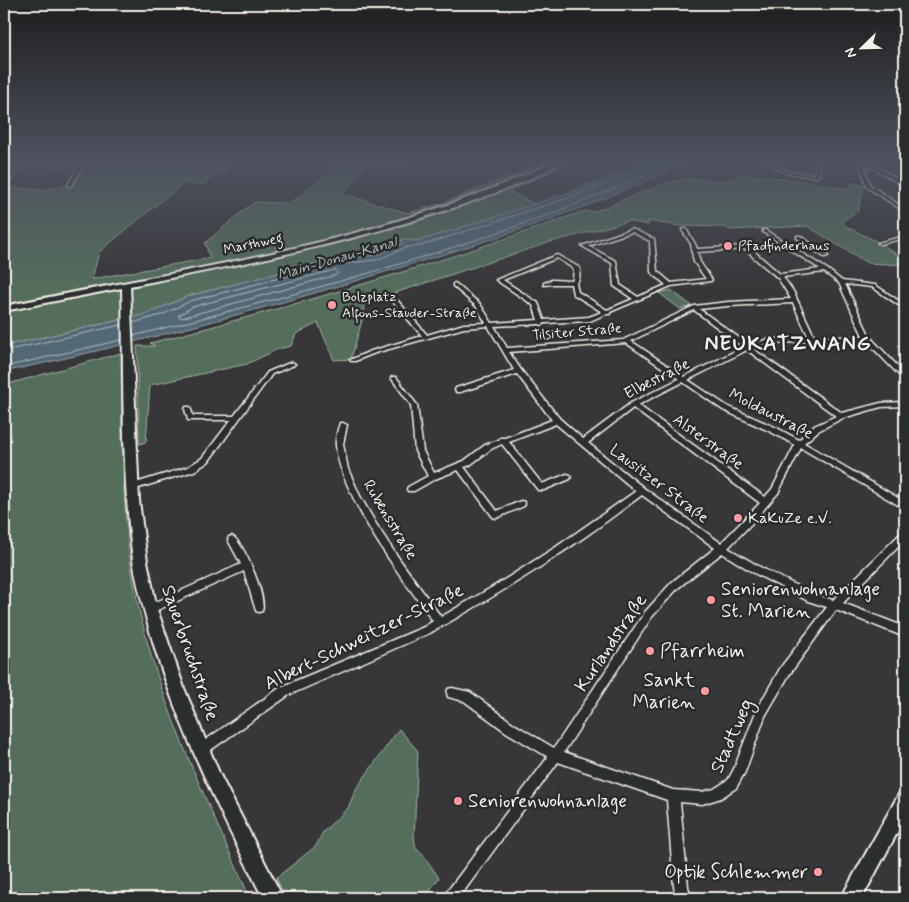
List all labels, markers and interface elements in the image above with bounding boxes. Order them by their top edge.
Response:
north arrow [836,22,886,72]
text: N [841,45,861,60]
street label: Marthweg [222,229,285,261]
water label: Main-Donau-Kanal [275,232,401,286]
place label: Pfadfinderhaus [738,237,829,255]
marker: Pfadfinderhaus [722,240,734,252]
place label: Bolzplatz Alfons-Stauder-Straße [342,288,477,324]
marker: Bolzplatz Alfons-Stauder-Straße [326,299,338,311]
street label: Tilsiter Straße [532,319,623,345]
district label: NEUKATZWANG [704,330,872,358]
street label: Elbestraße [620,353,694,405]
street label: Moldaustraße [725,384,817,444]
street label: Alsterstraße [668,409,748,475]
street label: Lausitzer Straße [605,440,713,528]
street label: Rubensstraße [358,476,422,564]
place label: KaKuZe e.V. [748,508,832,529]
marker: KaKuZe e.V. [732,512,744,524]
place label: Seniorenwohnanlage St. Marien [721,577,880,624]
street label: Albert-Schweitzer-Straße [260,578,468,696]
street label: Sauerbruchstraße [155,582,225,724]
street label: Kurlandstraße [569,589,653,697]
marker: Seniorenwohnanlage St. Marien [705,594,717,606]
place label: Pfarrheim [660,639,745,664]
marker: Pfarrheim [644,645,656,657]
place label: Sankt Marien [632,668,695,715]
marker: Sankt Marien [699,685,711,697]
street label: Stadtweg [705,695,761,778]
place label: Seniorenwohnanlage [468,789,627,815]
marker: Seniorenwohnanlage [452,795,464,807]
place label: Optik Schlemmer [664,860,808,885]
marker: Optik Schlemmer [812,866,824,878]

